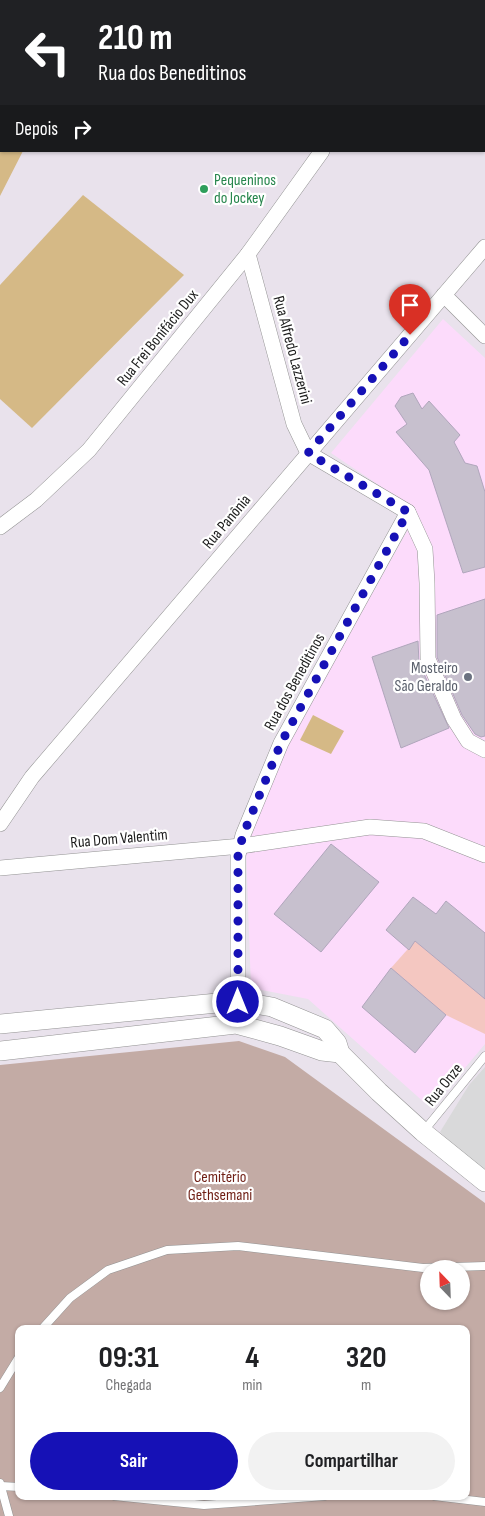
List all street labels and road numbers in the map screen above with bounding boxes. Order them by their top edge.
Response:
street label: Rua Frei Bonifácio Dux [113,286,203,390]
street label: Rua Alfredo Lazzerini [268,294,316,406]
street label: Rua Panônia [199,491,255,553]
street label: Rua dos Beneditinos [261,630,330,734]
street label: Rua Dom Valentim [70,825,168,853]
street label: Rua Onze [421,1060,467,1110]

